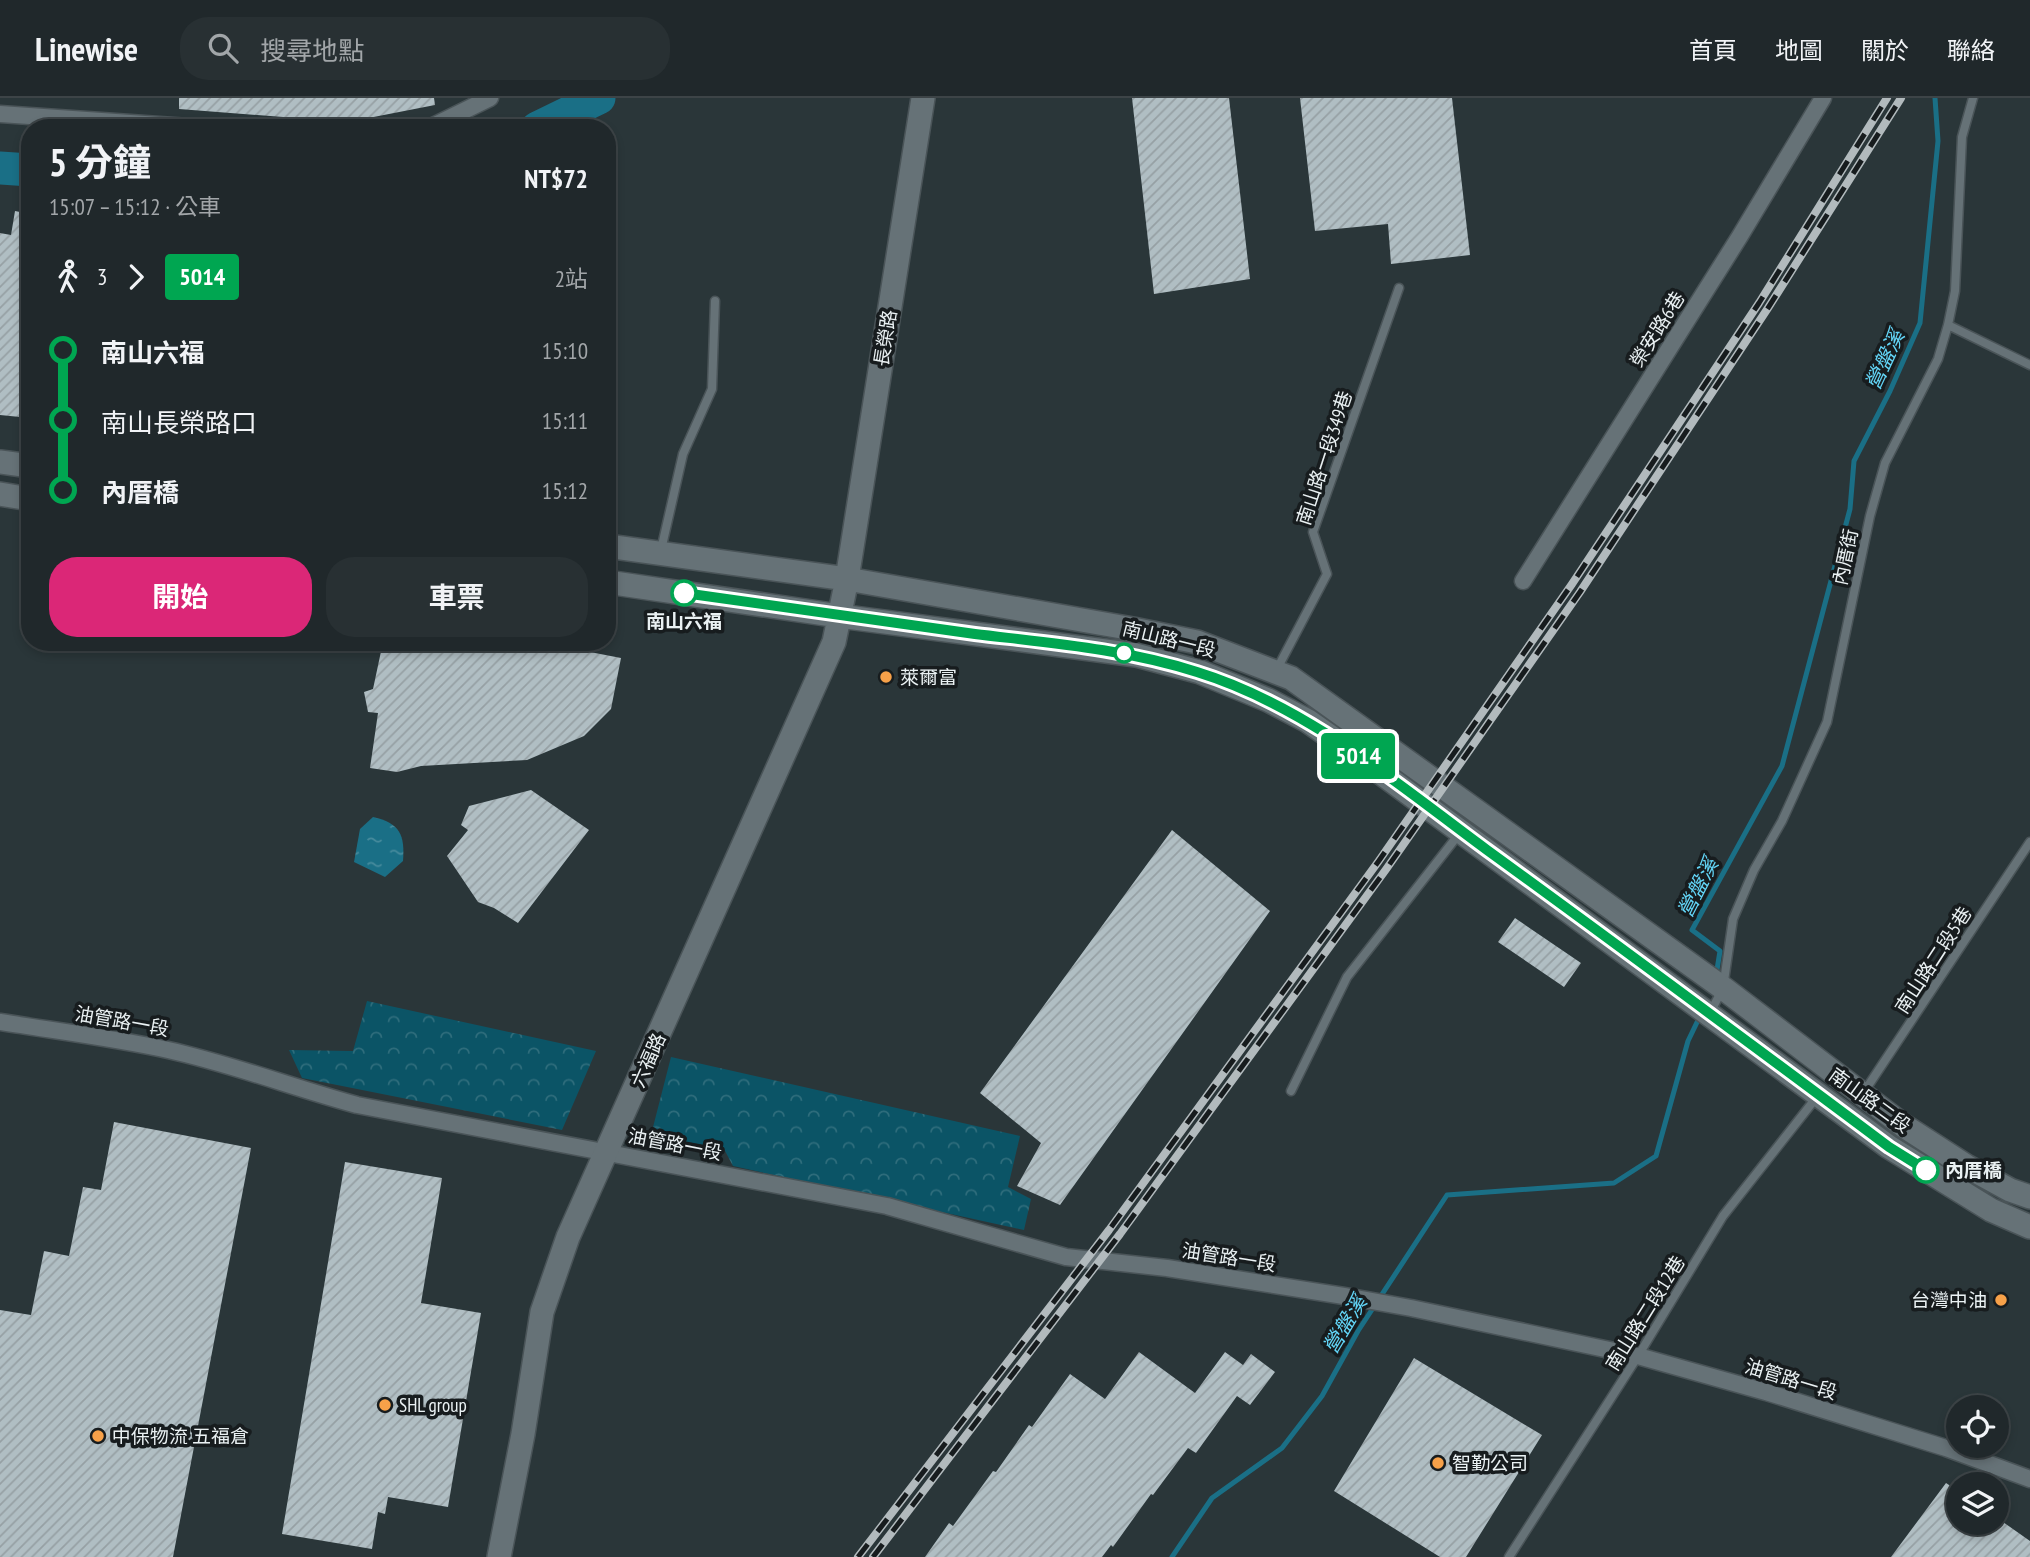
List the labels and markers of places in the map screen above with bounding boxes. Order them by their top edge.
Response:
marker: 南山六福 [671,580,697,606]
place label: 南山六福 [646,609,722,633]
unlabelled marker [1114,643,1134,663]
place label: 萊爾富 [900,665,957,689]
marker: 萊爾富 [878,669,894,685]
marker: 內厝橋 [1913,1157,1939,1183]
place label: 內厝橋 [1945,1158,2002,1182]
place label: 台灣中油 [1911,1288,1987,1312]
marker: 台灣中油 [1993,1292,2009,1308]
place label: SHL group [399,1393,467,1417]
marker: SHL group [377,1397,393,1413]
place label: 中保物流 五福倉 [112,1424,249,1448]
marker: 中保物流 五福倉 [90,1428,106,1444]
place label: 智勤公司 [1452,1451,1528,1475]
marker: 智勤公司 [1430,1455,1446,1471]

